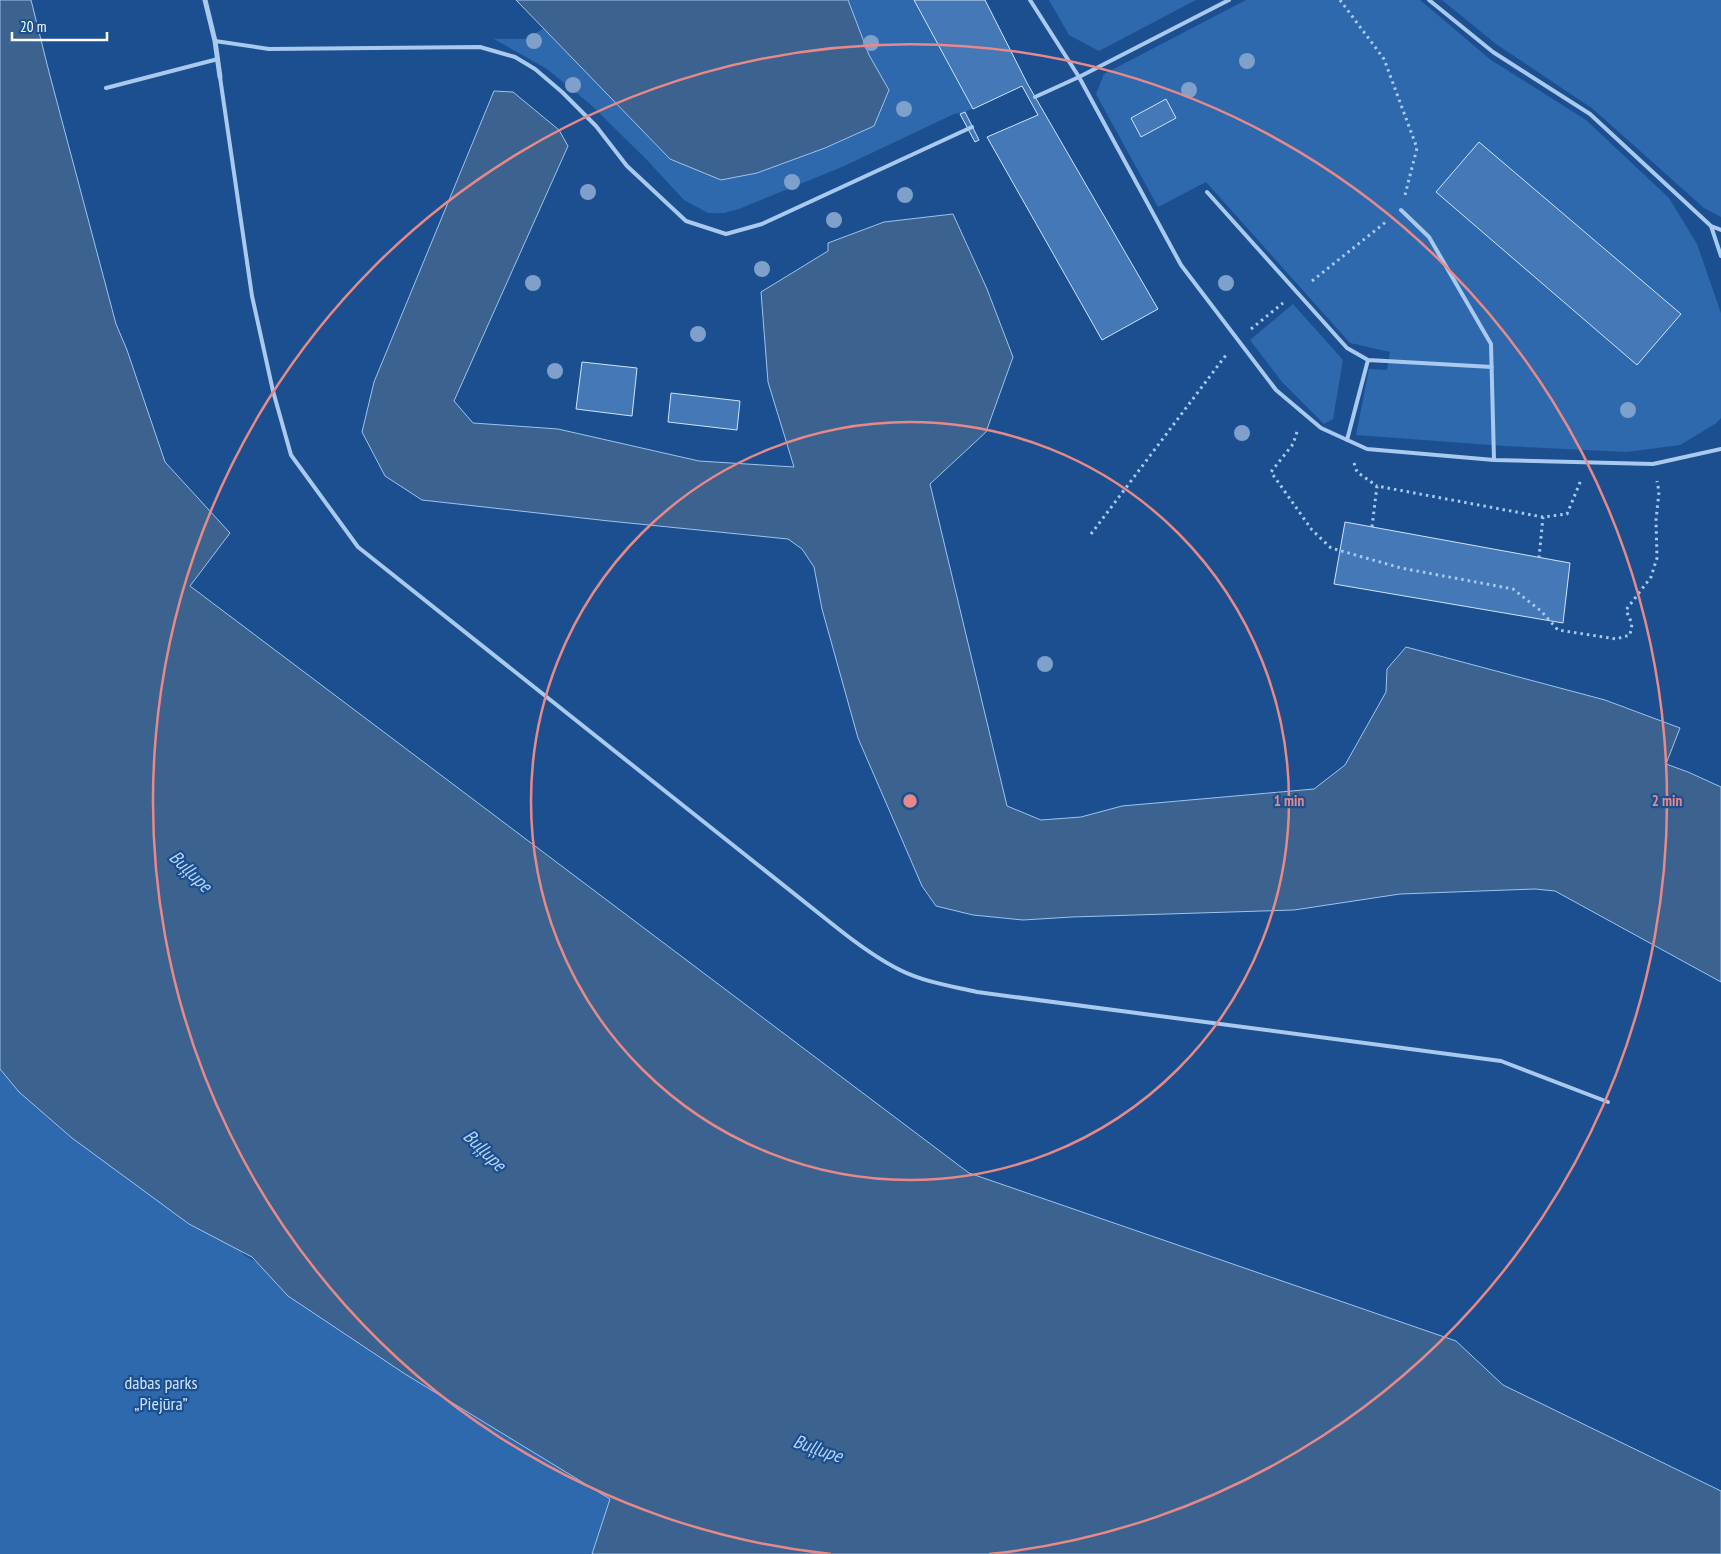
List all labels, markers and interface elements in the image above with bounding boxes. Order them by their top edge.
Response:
scale bar [12,10,108,42]
text: 20 m [20,17,46,36]
text: 1 min [1274,791,1304,810]
text: 2 min [1652,791,1682,810]
centre of rings [901,792,919,810]
water label: Buļļupe [165,845,218,898]
water label: Buļļupe [459,1124,512,1177]
park label: dabas parks „Piejūra” [125,1371,197,1415]
water label: Buļļupe [790,1428,847,1468]

